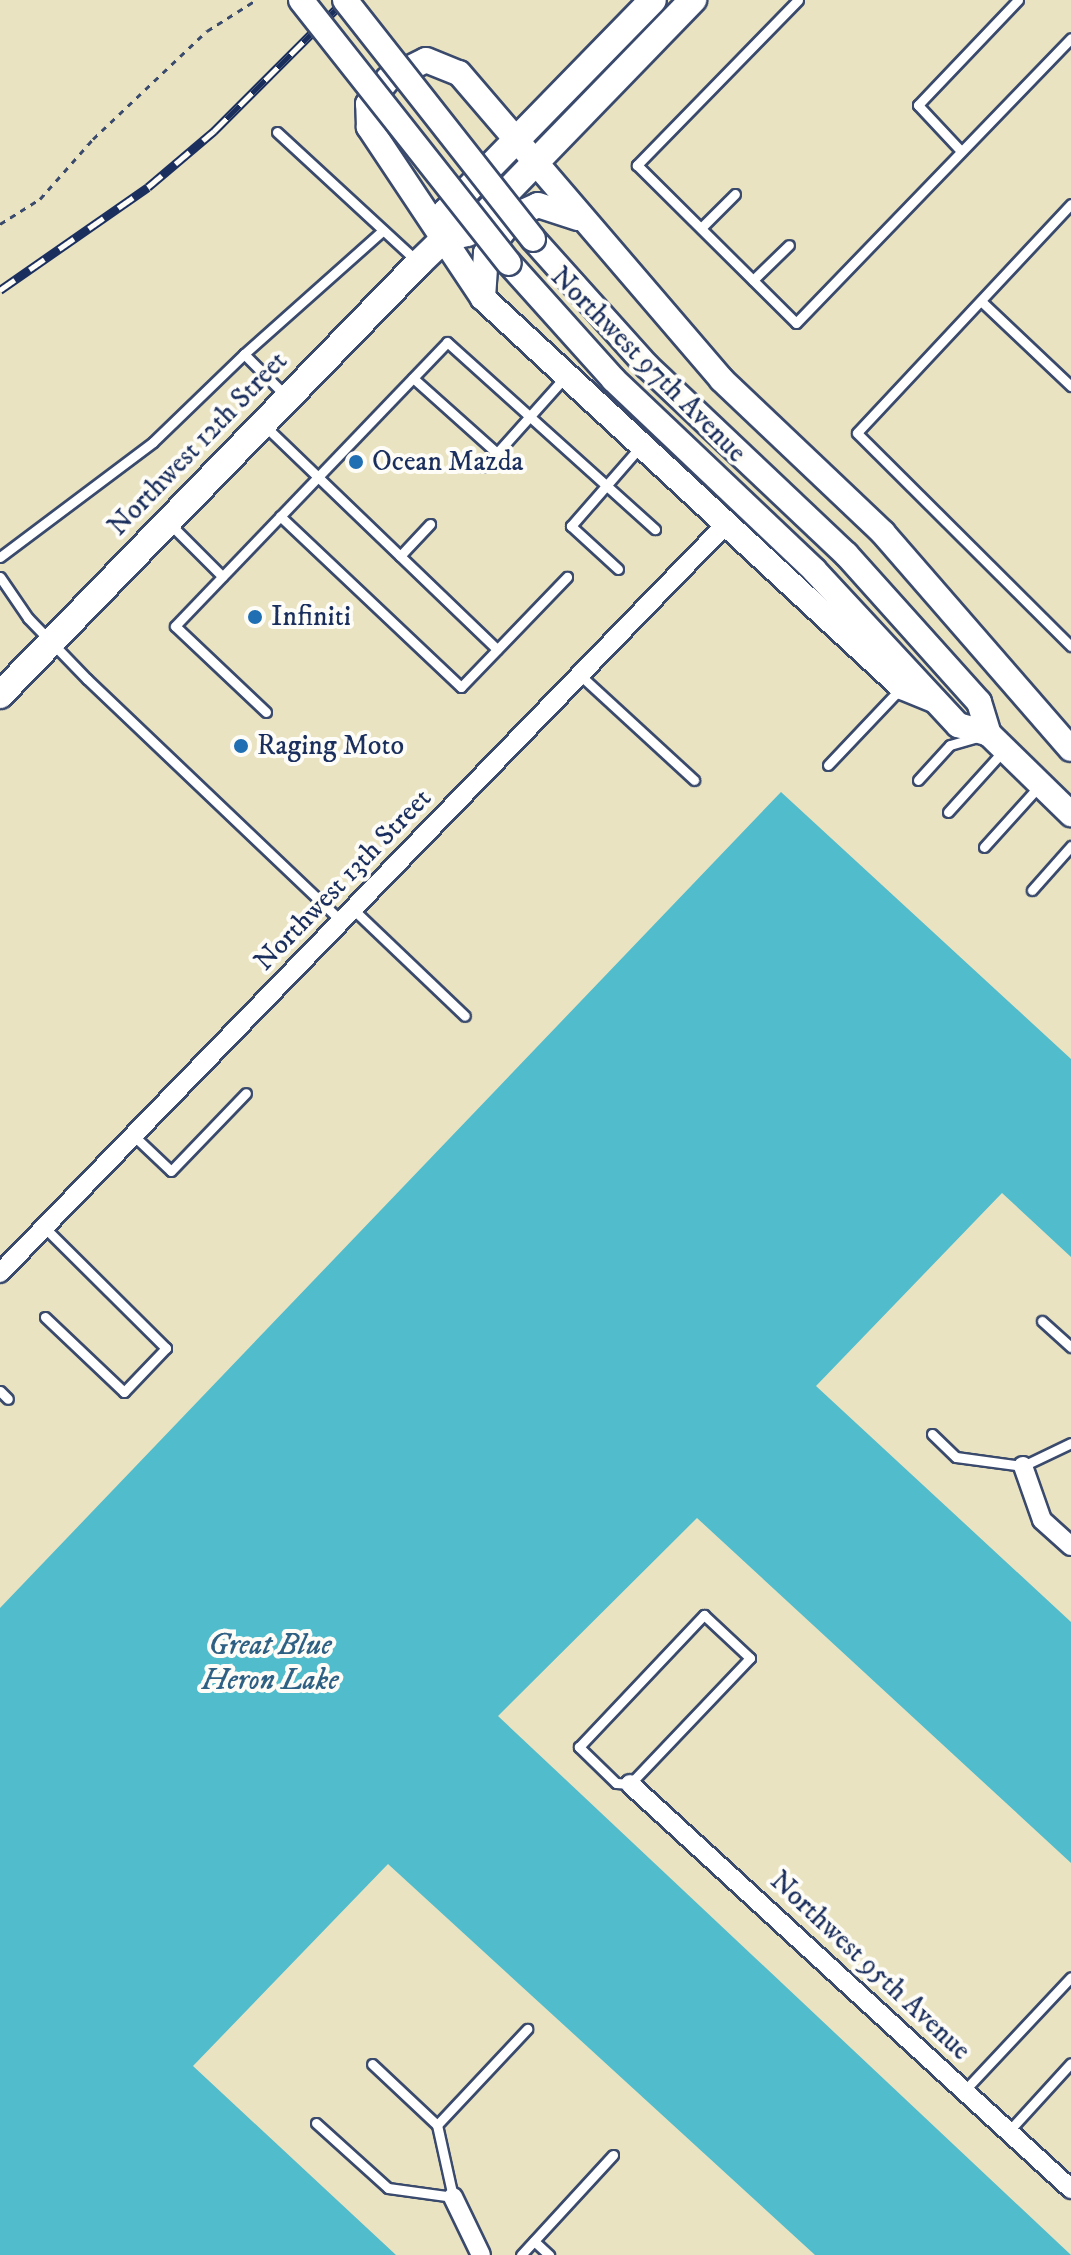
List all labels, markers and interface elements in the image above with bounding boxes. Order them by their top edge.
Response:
street label: Northwest 97th Avenue [543,260,753,470]
street label: Northwest 12th Street [101,345,295,543]
place label: Ocean Mazda [372,445,524,479]
marker: Ocean Mazda [347,453,365,471]
place label: Infiniti [271,600,351,634]
marker: Infiniti [246,608,264,626]
place label: Raging Moto [257,729,404,763]
marker: Raging Moto [232,737,250,755]
street label: Northwest 13th Street [247,782,439,978]
water label: Great Blue Heron Lake [201,1628,339,1698]
street label: Northwest 95th Avenue [763,1864,977,2068]

